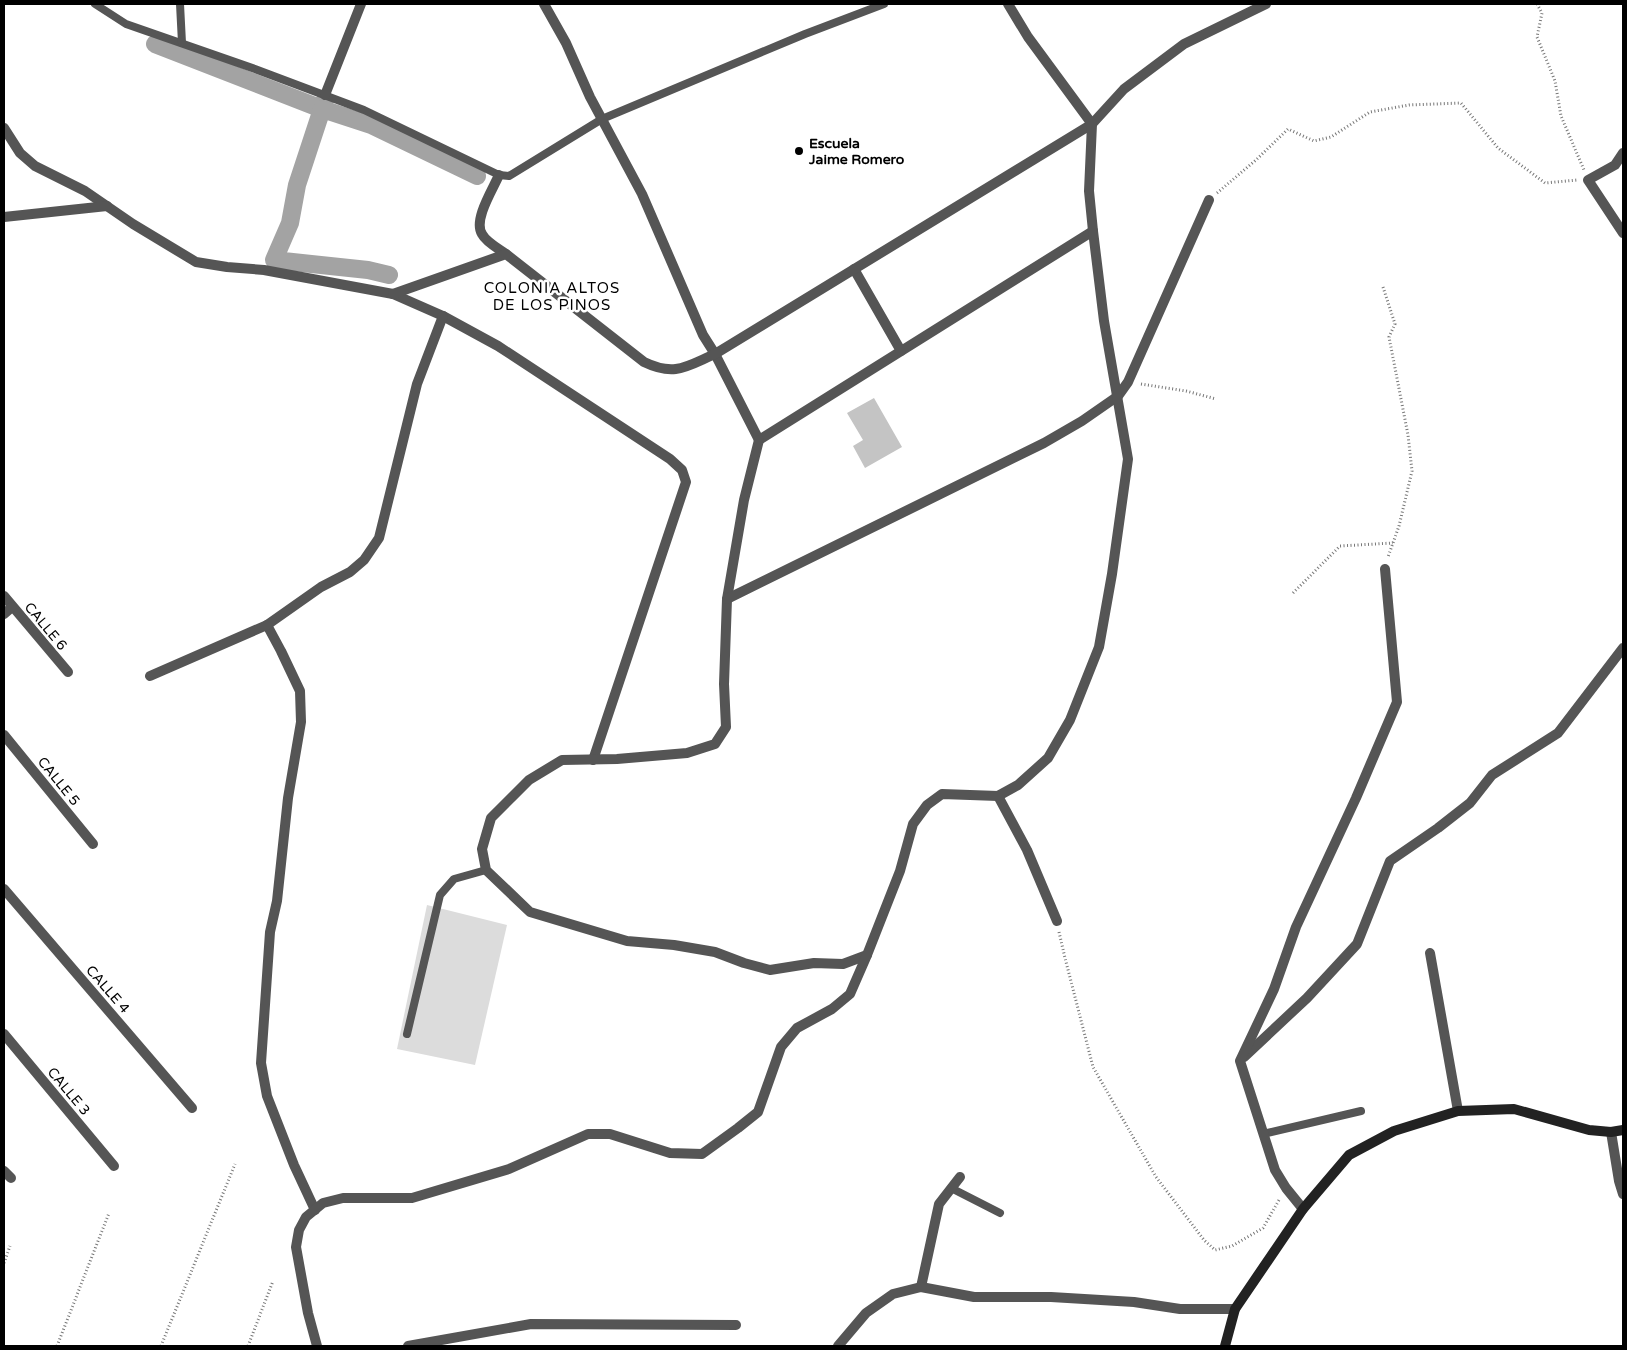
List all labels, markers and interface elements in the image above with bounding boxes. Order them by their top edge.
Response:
place label: Escuela Jaime Romero [808,135,905,168]
marker: Escuela Jaime Romero [793,145,805,157]
district label: COLONIA ALTOS DE LOS PINOS [484,279,620,314]
street label: CALLE 6 [21,599,71,654]
street label: CALLE 5 [34,754,83,809]
street label: CALLE 4 [82,962,133,1017]
street label: CALLE 3 [44,1064,94,1119]

